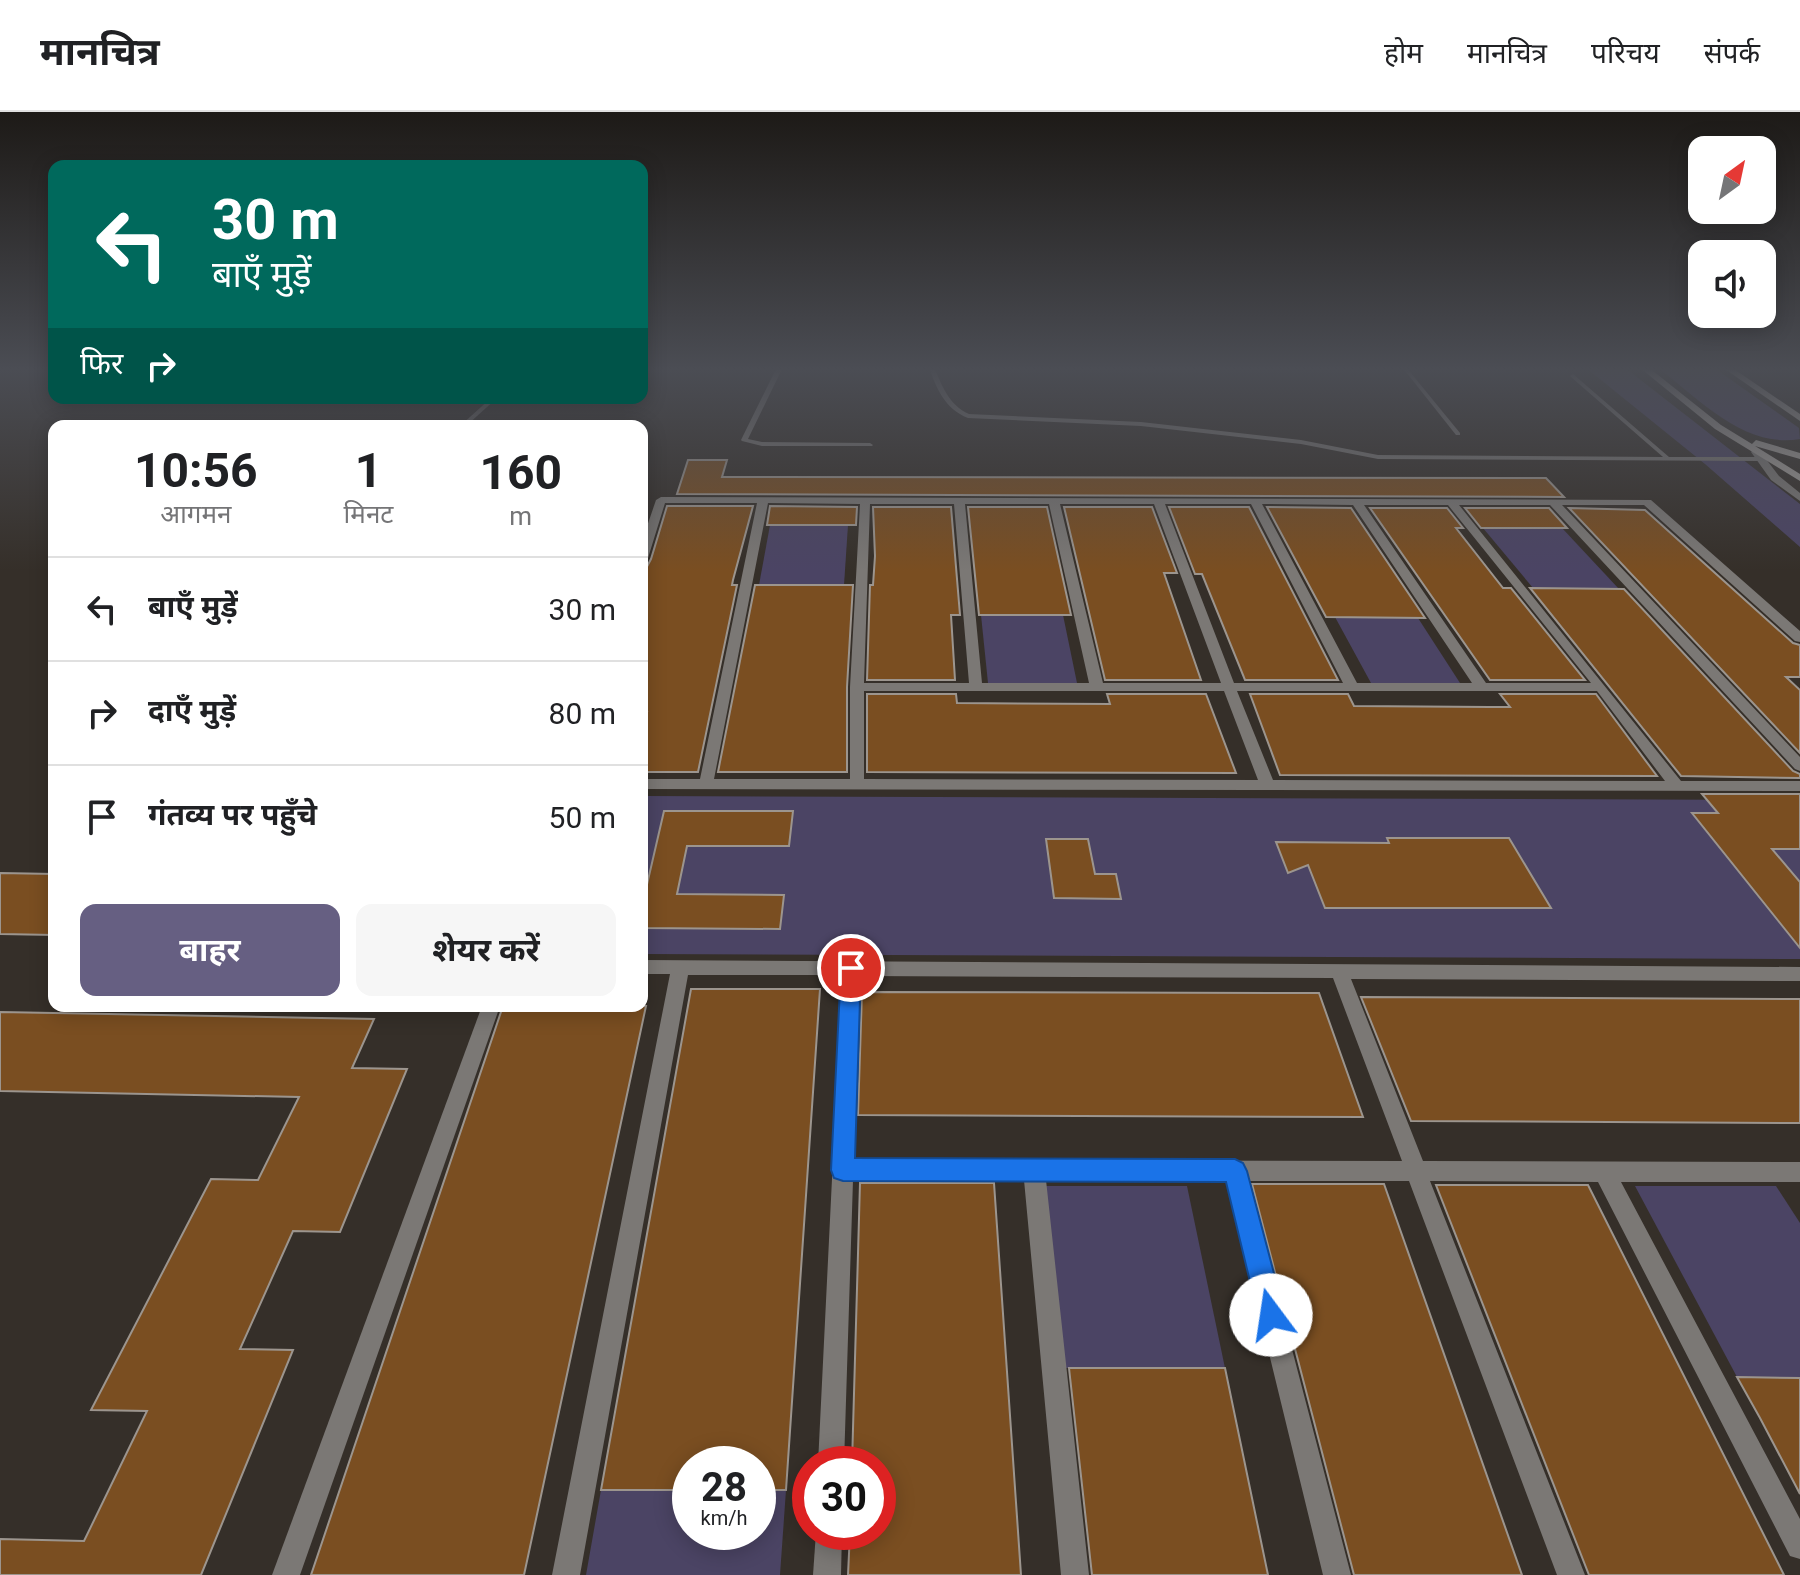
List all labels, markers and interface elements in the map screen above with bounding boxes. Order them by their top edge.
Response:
text: मानचित्र [40,30,160,74]
text: होम [1384,37,1423,70]
text: मानचित्र [1467,37,1547,70]
text: परिचय [1591,37,1660,70]
text: संपर्क [1704,37,1760,70]
north arrow [1688,136,1776,224]
map controls [1688,136,1776,328]
text: 30 m [212,187,339,253]
icon: left [80,192,184,296]
button: sound [1688,240,1776,328]
text: बाएँ मुड़ें [212,254,312,296]
icon: right [139,344,183,388]
text: फिर [80,346,123,381]
text: 10:56 [134,442,258,499]
text: 1 [355,442,382,499]
text: 160 [479,444,562,501]
text: आगमन [160,499,231,529]
text: मिनट [344,499,393,529]
text: m [509,501,532,531]
icon: left [80,587,124,631]
text: बाएँ मुड़ें [148,589,238,624]
text: 30 m [549,592,616,627]
icon: right [80,691,124,735]
text: दाएँ मुड़ें [148,693,236,728]
text: 80 m [549,696,616,731]
icon: arrive [80,795,124,839]
text: गंतव्य पर पहुँचे [148,797,317,832]
text: 50 m [549,800,616,835]
button: बाहर [80,904,340,996]
button: शेयर करें [356,904,616,996]
pin [817,934,885,1002]
icon: arrive [829,946,873,990]
position arrow [1229,1273,1313,1357]
speed limit sign: 30 [792,1446,896,1550]
text: 28 [701,1464,747,1511]
text: km/h [701,1506,747,1530]

